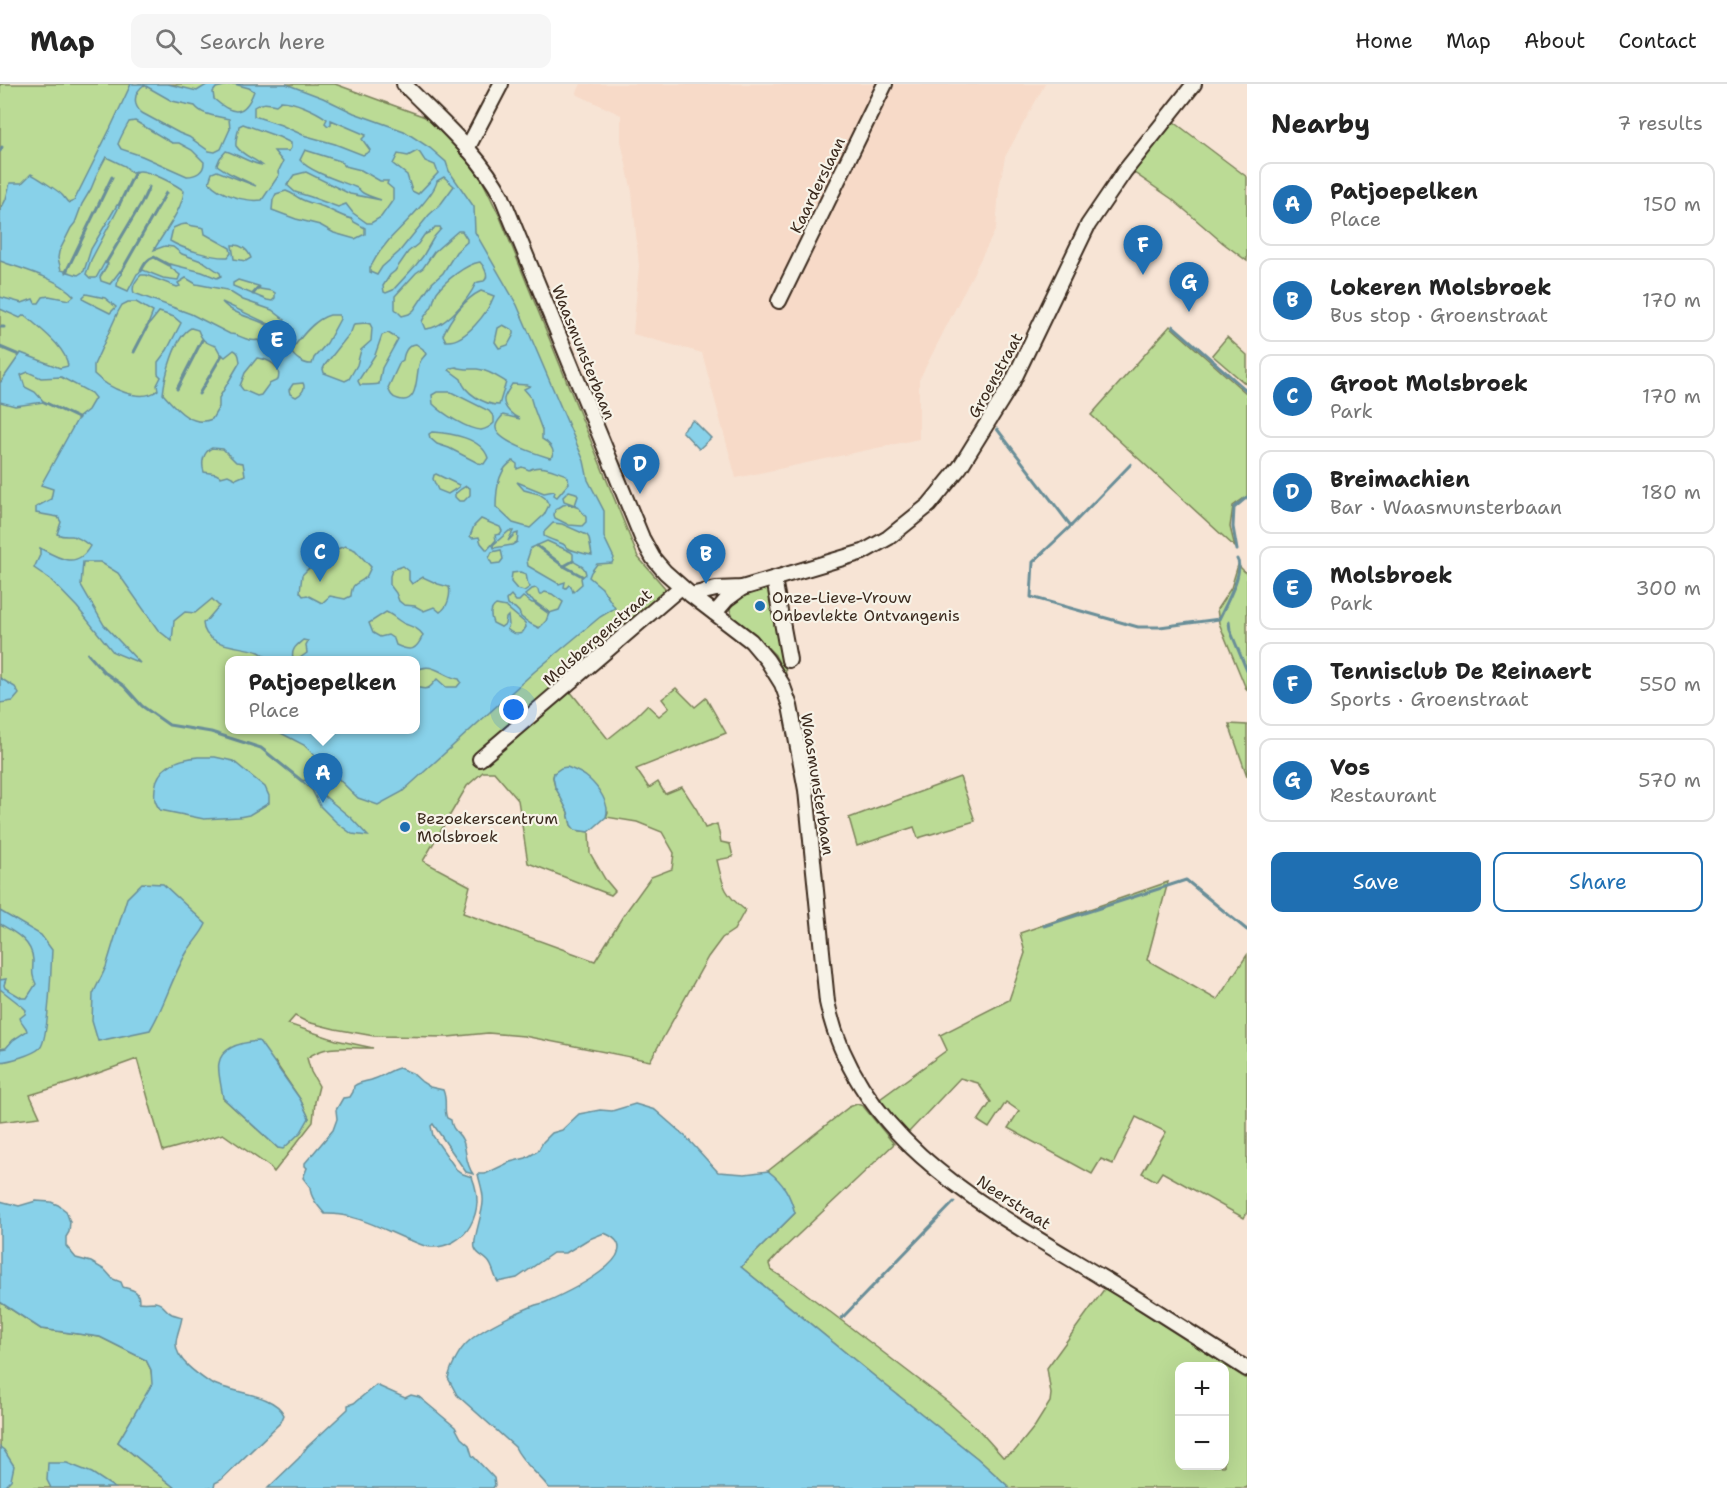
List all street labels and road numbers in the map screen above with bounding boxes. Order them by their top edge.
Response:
street label: Kaarderslaan [785,134,850,237]
street label: Waasmunsterbaan [547,282,620,423]
street label: Groenstraat [963,329,1028,422]
street label: Molsbergenstraat [538,584,656,691]
street label: Waasmunsterbaan [796,711,839,857]
street label: Neerstraat [973,1171,1055,1234]

